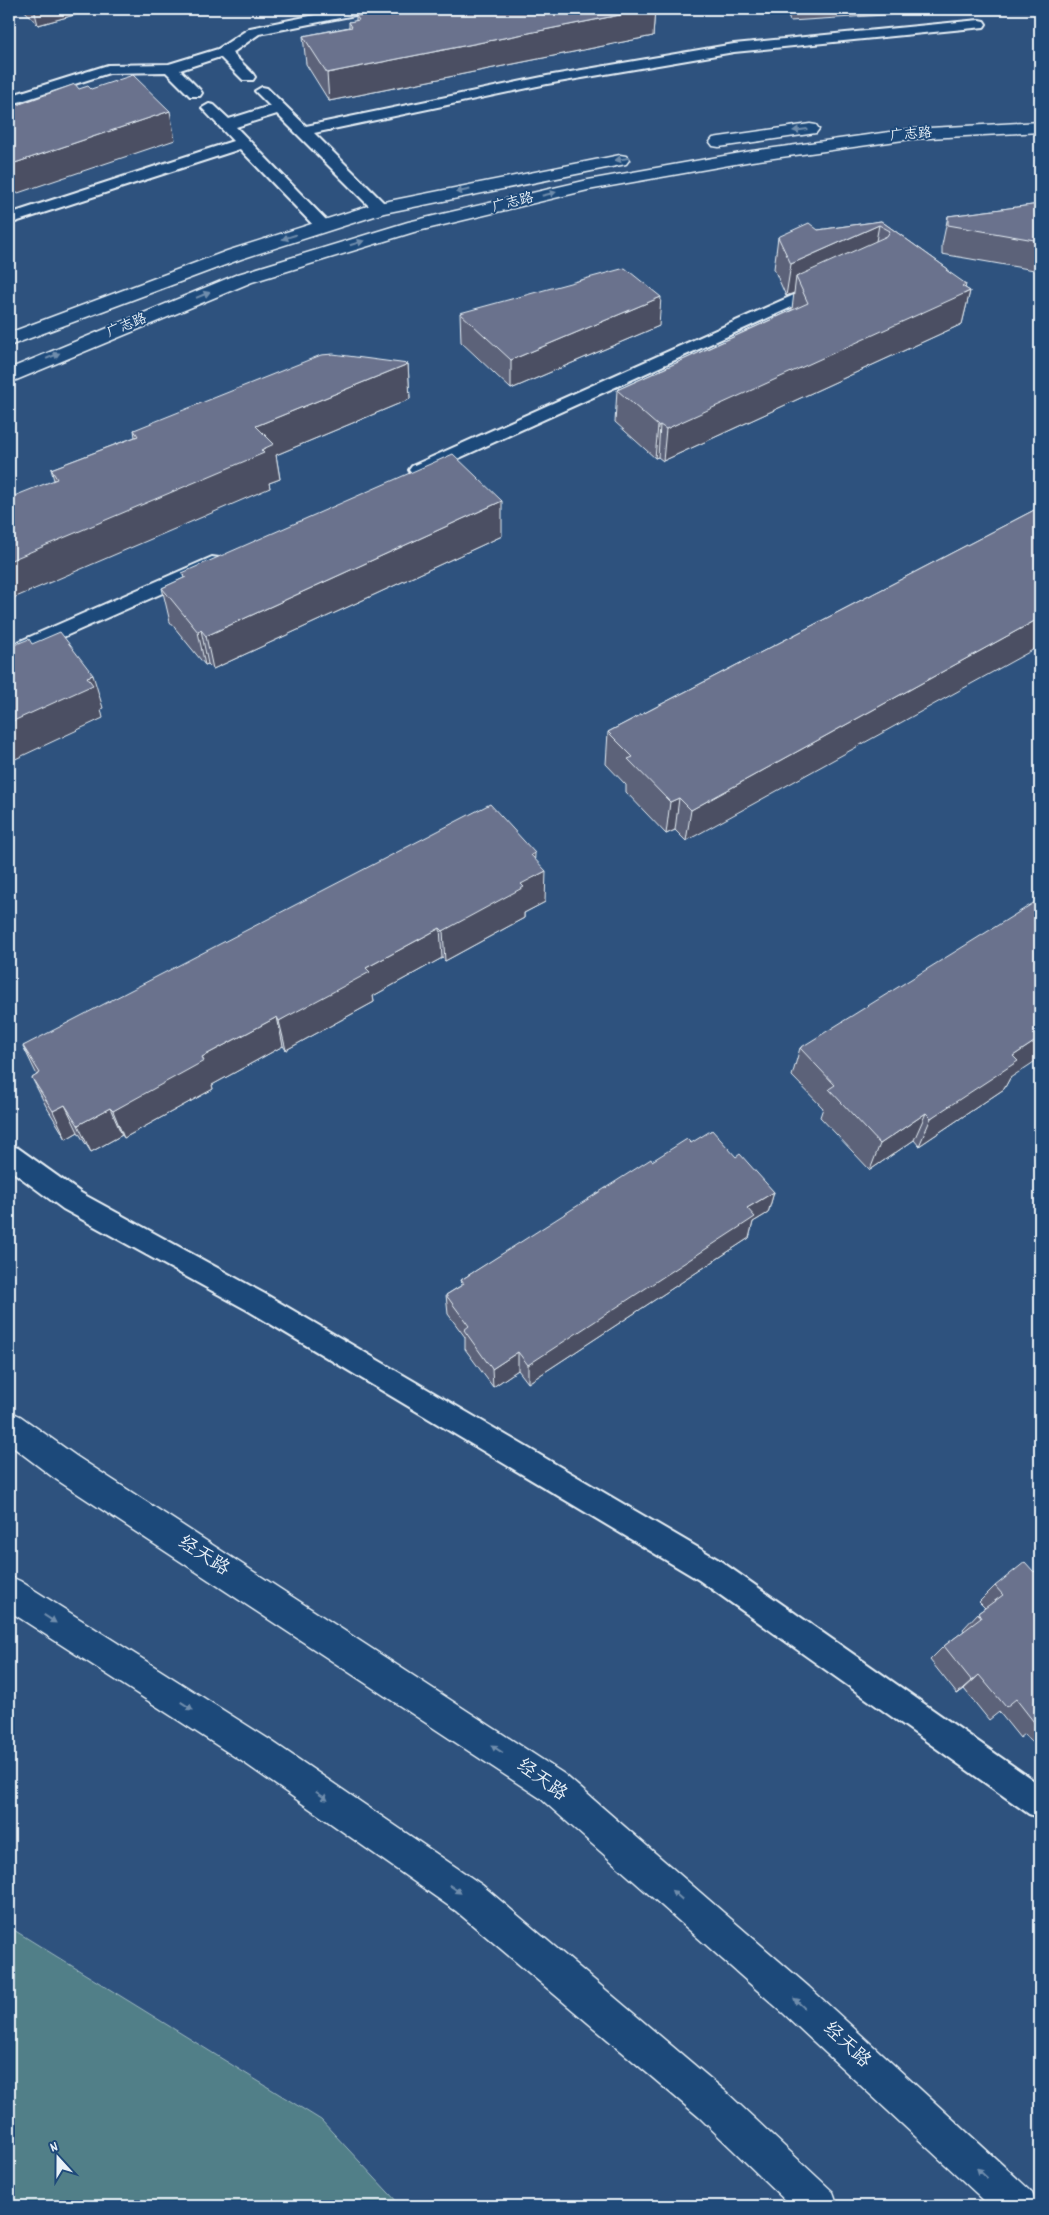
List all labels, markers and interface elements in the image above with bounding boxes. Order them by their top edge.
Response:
street label: 广志路 [889,123,933,147]
one-way arrow [792,126,808,134]
one-way arrow [614,156,630,164]
one-way arrow [455,187,471,195]
street label: 广志路 [490,188,536,218]
one-way arrow [541,190,556,198]
one-way arrow [282,234,297,242]
one-way arrow [350,239,365,247]
one-way arrow [196,290,211,298]
street label: 广志路 [104,309,150,343]
one-way arrow [46,352,60,360]
street label: 经天路 [172,1530,234,1584]
one-way arrow [43,1614,56,1623]
one-way arrow [180,1702,193,1711]
one-way arrow [490,1745,504,1754]
street label: 经天路 [510,1753,572,1809]
one-way arrow [315,1791,329,1801]
one-way arrow [449,1884,462,1894]
one-way arrow [671,1890,684,1901]
one-way arrow [793,1997,806,2008]
street label: 经天路 [816,2017,876,2075]
north arrow [32,2132,82,2182]
text: N [47,2137,61,2158]
one-way arrow [977,2167,989,2179]

